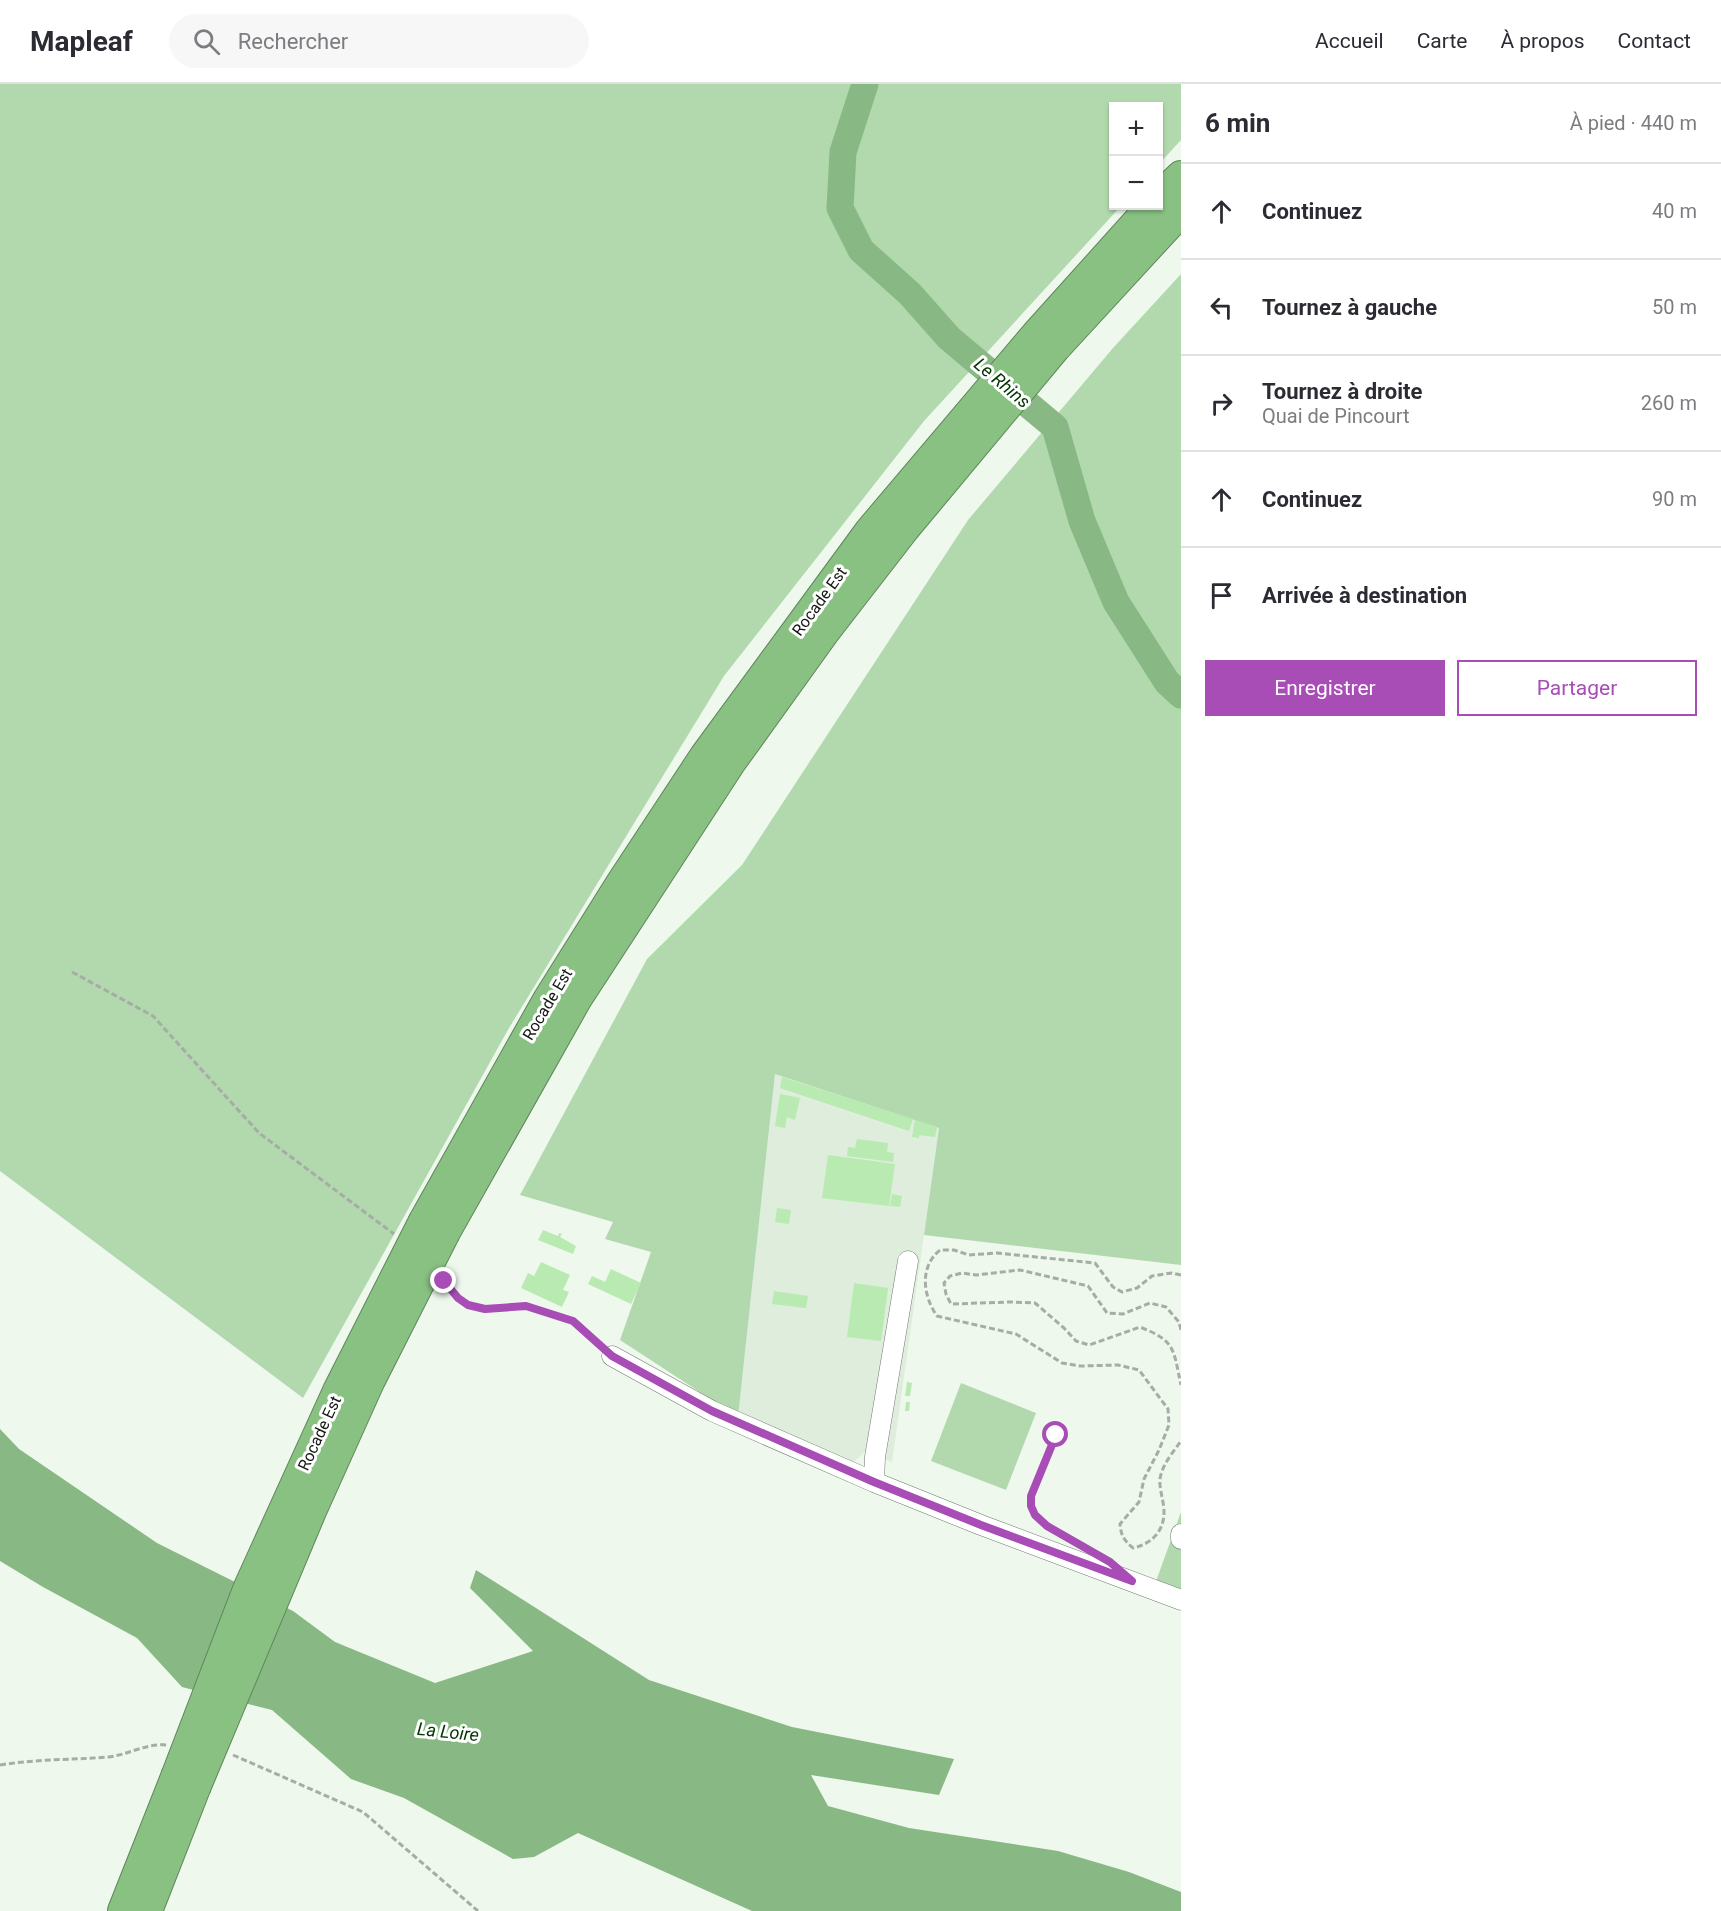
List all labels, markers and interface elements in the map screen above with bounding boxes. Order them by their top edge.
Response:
search box [169,14,589,68]
text: Mapleaf [30,25,133,58]
icon: search [190,25,223,58]
text: Rechercher [238,29,348,54]
text: Accueil [1315,29,1384,53]
text: Carte [1417,29,1467,53]
text: À propos [1500,29,1585,53]
text: Contact [1618,29,1691,53]
map controls [1109,102,1163,210]
button: + [1109,102,1163,156]
text: 6 min [1205,108,1270,138]
text: À pied · 440 m [1570,111,1697,135]
button: − [1109,156,1163,210]
icon: ahead [1205,195,1238,228]
text: Continuez [1262,199,1362,224]
text: 40 m [1652,199,1697,223]
icon: left [1205,291,1238,324]
text: Tournez à gauche [1262,295,1437,320]
text: 50 m [1652,295,1697,319]
water label: Le Rhins [970,353,1034,412]
text: Tournez à droite [1262,379,1422,404]
icon: right [1205,387,1238,420]
text: 260 m [1641,391,1697,415]
text: Quai de Pincourt [1262,404,1410,428]
icon: ahead [1205,483,1238,516]
text: Continuez [1262,487,1362,512]
text: 90 m [1652,487,1697,511]
street label: Rocade Est [788,563,851,639]
icon: arrive [1205,579,1238,612]
text: Arrivée à destination [1262,583,1467,608]
button: Enregistrer [1205,660,1445,716]
button: Partager [1457,660,1697,716]
street label: Rocade Est [519,965,576,1043]
route end [430,1267,456,1293]
street label: Rocade Est [294,1393,345,1474]
route start [1042,1421,1068,1447]
water label: La Loire [416,1718,480,1745]

